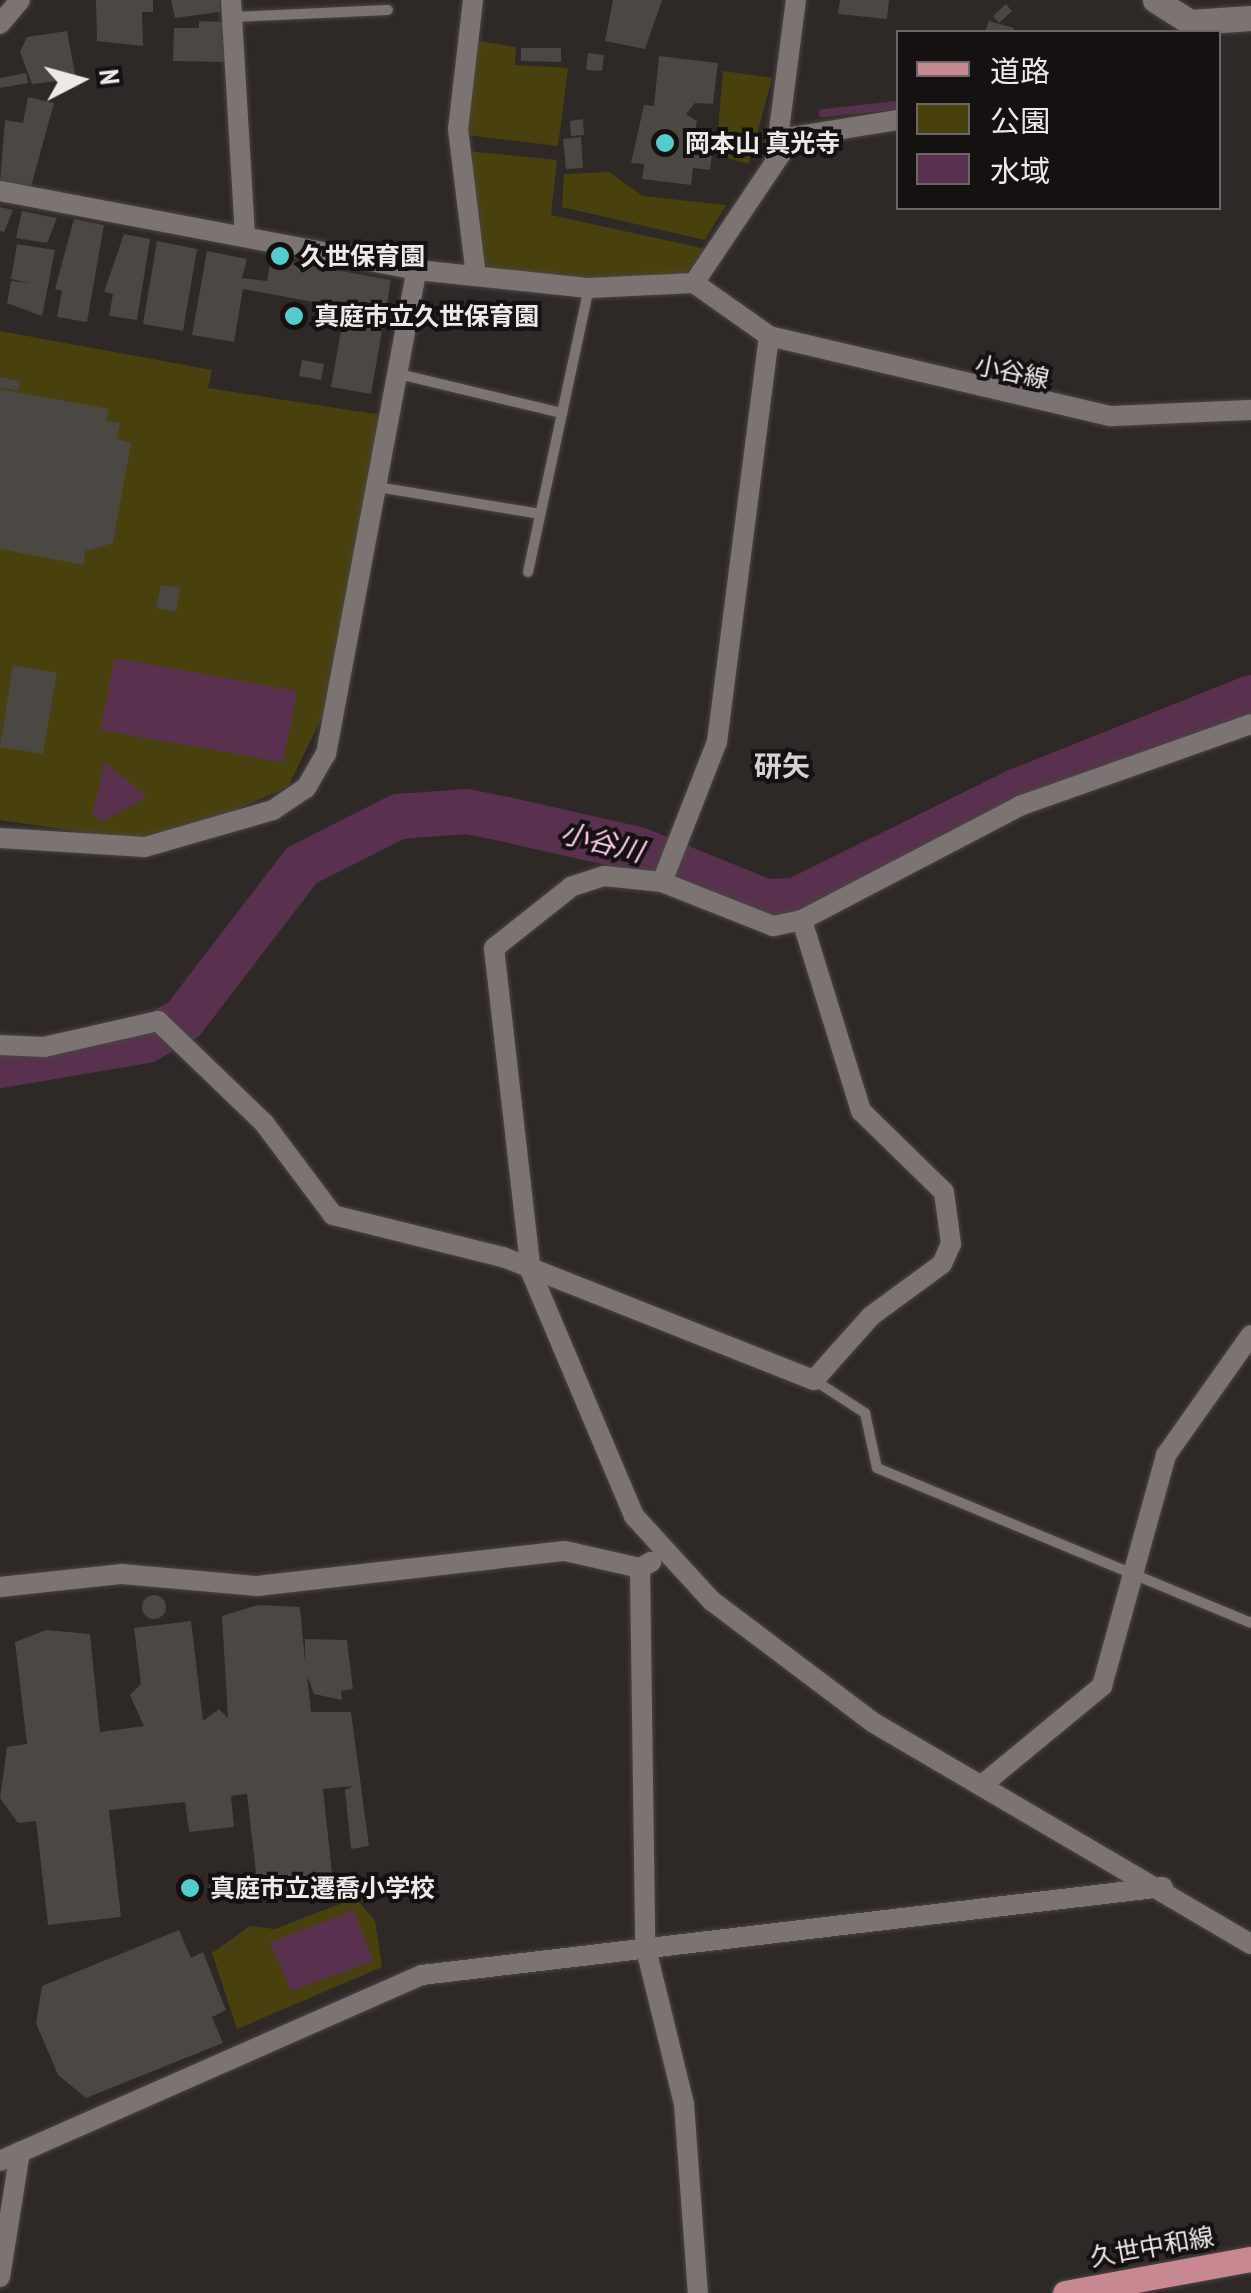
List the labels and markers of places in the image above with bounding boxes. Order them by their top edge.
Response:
place label: 岡本山 真光寺 [685,128,840,158]
marker: 岡本山 真光寺 [654,132,676,154]
place label: 久世保育園 [300,241,425,271]
marker: 久世保育園 [269,245,291,267]
place label: 真庭市立久世保育園 [314,301,539,331]
marker: 真庭市立久世保育園 [283,305,305,327]
place label: 真庭市立遷喬小学校 [210,1873,435,1903]
marker: 真庭市立遷喬小学校 [179,1877,201,1899]

